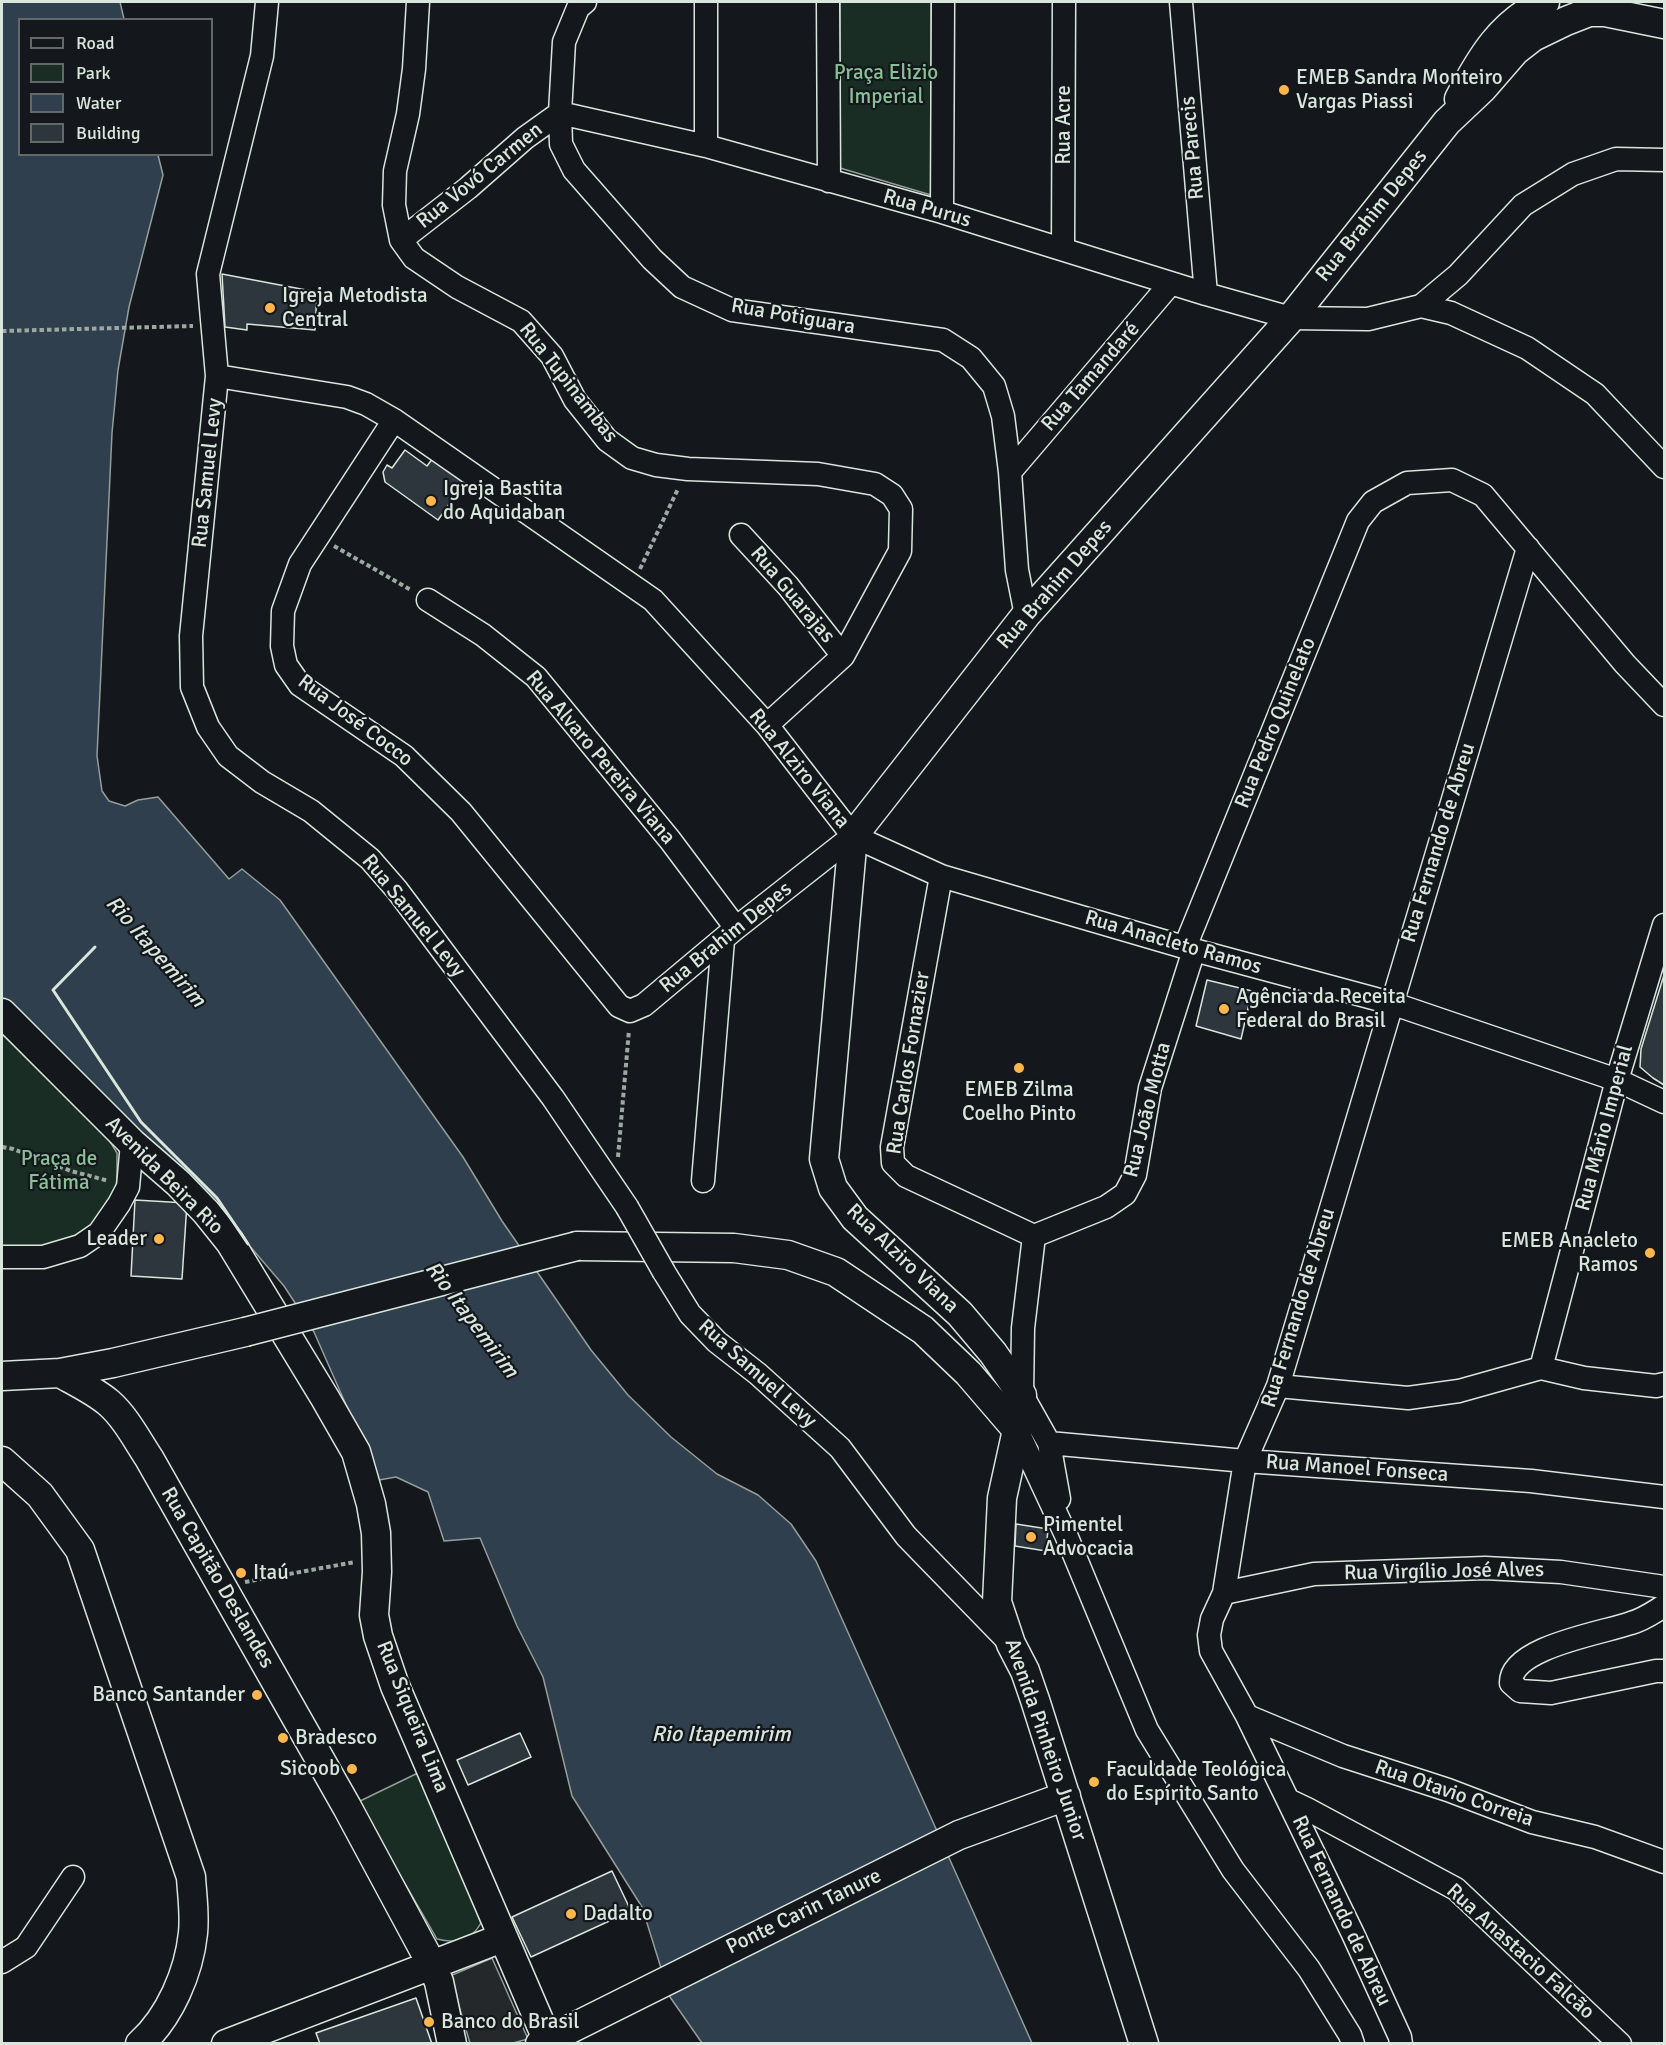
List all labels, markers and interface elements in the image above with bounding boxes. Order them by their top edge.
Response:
legend [18,18,213,156]
text: Road [76,32,115,54]
park label: Praça Elizio Imperial [834,60,938,110]
text: Park [76,62,111,84]
place label: EMEB Sandra Monteiro Vargas Piassi [1296,65,1503,115]
marker: EMEB Sandra Monteiro Vargas Piassi [1277,83,1291,97]
street label: Rua Acre [1051,85,1077,165]
text: Water [76,92,121,114]
street label: Rua Parecis [1176,95,1210,201]
street label: Rua Vovó Carmen [412,117,548,235]
text: Building [76,122,140,144]
street label: Rua Brahim Depes [1311,145,1433,287]
street label: Rua Purus [880,184,974,234]
place label: Igreja Metodista Central [282,283,428,333]
street label: Rua Potiguara [729,294,857,340]
marker: Igreja Metodista Central [263,301,277,315]
street label: Rua Tamandaré [1037,317,1145,437]
street label: Rua Tupinambas [513,318,623,448]
street label: Rua Samuel Levy [188,397,228,549]
place label: Igreja Bastita do Aquidaban [443,476,566,526]
marker: Igreja Bastita do Aquidaban [424,494,438,508]
street label: Rua Brahim Depes [992,515,1118,655]
street label: Rua Guarajas [744,542,840,648]
street label: Rua Pedro Quinelato [1230,634,1322,812]
street label: Rua Alvaro Pereira Viana [520,666,680,850]
street label: Rua José Cocco [293,670,417,772]
street label: Rua Alziro Viana [743,704,855,834]
street label: Rua Fernando de Abreu [1397,740,1481,946]
street label: Rua Samuel Levy [356,849,470,983]
street label: Rua Brahim Depes [655,877,797,999]
water label: Rio Itapemirim [99,891,211,1013]
street label: Rua Anacleto Ramos [1082,906,1264,980]
street label: Rua Carlos Fornazier [882,970,936,1156]
place label: Agência da Receita Federal do Brasil [1236,984,1406,1034]
marker: Agência da Receita Federal do Brasil [1217,1002,1231,1016]
street label: Rua João Motta [1119,1040,1177,1180]
street label: Rua Mário Imperial [1571,1042,1639,1214]
marker: EMEB Zilma Coelho Pinto [1012,1061,1026,1075]
place label: EMEB Zilma Coelho Pinto [962,1077,1076,1127]
street label: Avenida Beira Rio [100,1112,228,1240]
park label: Praça de Fátima [21,1146,97,1196]
street label: Rua Alziro Viana [841,1199,963,1319]
street label: Rua Fernando de Abreu [1257,1205,1341,1411]
place label: Leader [86,1226,147,1252]
place label: EMEB Anacleto Ramos [1501,1228,1638,1278]
marker: Leader [152,1232,166,1246]
marker: EMEB Anacleto Ramos [1643,1246,1657,1260]
water label: Rio Itapemirim [419,1257,523,1383]
street label: Rua Samuel Levy [693,1314,821,1434]
street label: Rua Manoel Fonseca [1265,1450,1449,1488]
street label: Rua Capitão Deslandes [155,1483,279,1673]
place label: Pimentel Advocacia [1043,1512,1134,1562]
marker: Pimentel Advocacia [1024,1530,1038,1544]
street label: Rua Virgílio José Alves [1344,1558,1544,1586]
place label: Itaú [253,1560,289,1586]
marker: Itaú [234,1566,248,1580]
street label: Avenida Pinheiro Junior [999,1636,1091,1844]
street label: Rua Siqueira Lima [370,1637,454,1797]
place label: Banco Santander [92,1682,245,1708]
marker: Banco Santander [250,1688,264,1702]
water label: Rio Itapemirim [652,1722,790,1748]
place label: Bradesco [295,1725,377,1751]
marker: Bradesco [276,1731,290,1745]
street label: Rua Otavio Correia [1371,1755,1537,1833]
place label: Sicoob [280,1756,340,1782]
place label: Faculdade Teológica do Espírito Santo [1106,1757,1286,1807]
marker: Sicoob [345,1762,359,1776]
marker: Faculdade Teológica do Espírito Santo [1087,1775,1101,1789]
street label: Rua Fernando de Abreu [1286,1812,1396,2010]
street label: Ponte Carin Tanure [722,1864,886,1960]
street label: Rua Anastacio Falcão [1441,1879,1599,2025]
place label: Dadalto [583,1901,653,1927]
marker: Dadalto [564,1907,578,1921]
place label: Banco do Brasil [441,2009,579,2035]
marker: Banco do Brasil [422,2015,436,2029]

